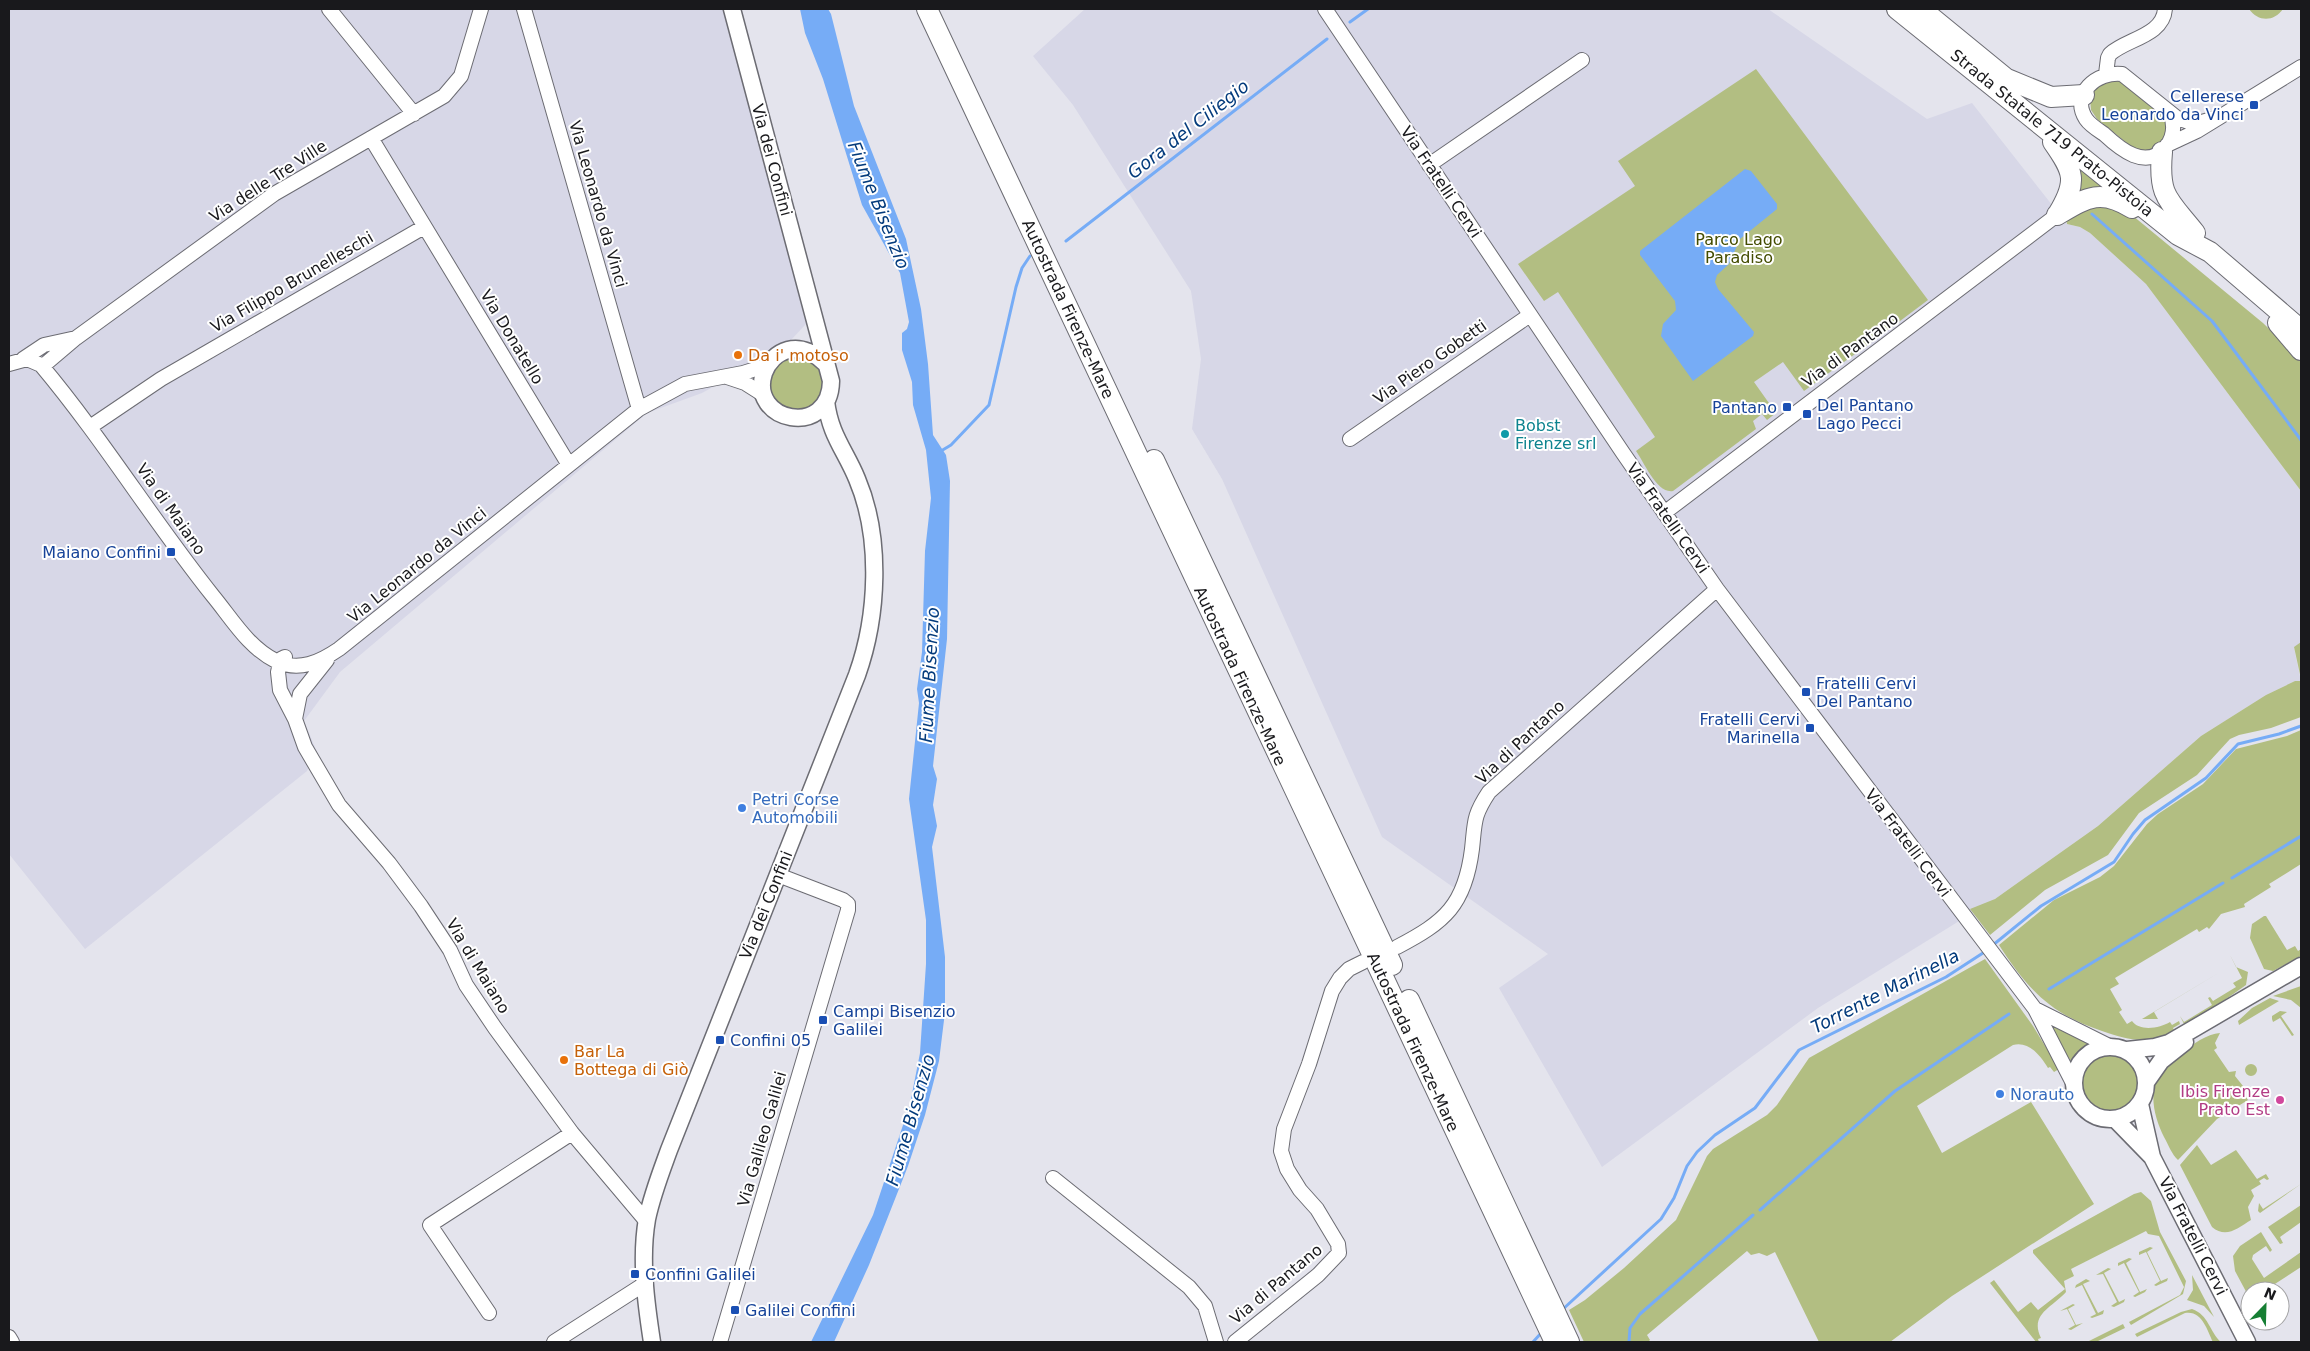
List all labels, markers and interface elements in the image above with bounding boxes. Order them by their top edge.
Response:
street label: Strada Statale 719 Prato-Pistoia [1947,45,2157,221]
water label: Gora del Ciliegio [1123,75,1253,183]
place label: Cellerese Leonardo da Vinci [2101,87,2244,124]
marker: Cellerese Leonardo da Vinci [2248,99,2260,111]
street label: Via dei Confini [748,102,796,218]
street label: Via Leonardo da Vinci [565,118,631,290]
street label: Via Fratelli Cervi [1397,123,1485,241]
street label: Via delle Tre Ville [206,136,330,226]
water label: Fiume Bisenzio [844,138,914,272]
street label: Autostrada Firenze-Mare [1018,216,1118,402]
street label: Via Filippo Brunelleschi [207,228,377,336]
park label: Parco Lago Paradiso [1695,230,1783,267]
street label: Via Donatello [476,286,548,388]
street label: Via di Pantano [1798,309,1902,391]
street label: Via Piero Gobetti [1370,316,1490,408]
place label: Da i' motoso [748,346,849,365]
marker: Da i' motoso [732,349,744,361]
place label: Del Pantano Lago Pecci [1817,396,1914,433]
place label: Pantano [1712,398,1777,417]
marker: Pantano [1781,401,1793,413]
marker: Del Pantano Lago Pecci [1801,408,1813,420]
place label: Bobst Firenze srl [1515,416,1596,453]
marker: Bobst Firenze srl [1499,428,1511,440]
street label: Via Fratelli Cervi [1623,459,1713,577]
street label: Via di Maiano [132,460,210,558]
street label: Via Leonardo da Vinci [344,503,490,627]
place label: Maiano Confini [42,543,161,562]
marker: Maiano Confini [165,546,177,558]
street label: Autostrada Firenze-Mare [1190,583,1290,769]
water label: Fiume Bisenzio [915,607,943,743]
place label: Fratelli Cervi Del Pantano [1816,674,1916,711]
marker: Fratelli Cervi Del Pantano [1800,686,1812,698]
street label: Via di Pantano [1472,696,1568,788]
place label: Fratelli Cervi Marinella [1700,710,1800,747]
marker: Fratelli Cervi Marinella [1804,722,1816,734]
street label: Via Fratelli Cervi [1861,785,1955,901]
place label: Petri Corse Automobili [752,790,839,827]
marker: Petri Corse Automobili [736,802,748,814]
street label: Via dei Confini [736,848,796,962]
street label: Via di Maiano [442,915,514,1017]
water label: Torrente Marinella [1807,945,1963,1037]
street label: Autostrada Firenze-Mare [1363,949,1463,1135]
place label: Campi Bisenzio Galilei [833,1002,956,1039]
marker: Campi Bisenzio Galilei [817,1014,829,1026]
place label: Confini 05 [730,1031,811,1050]
marker: Confini 05 [714,1034,726,1046]
place label: Bar La Bottega di Giò [574,1042,689,1079]
water label: Fiume Bisenzio [881,1052,939,1188]
marker: Bar La Bottega di Giò [558,1054,570,1066]
street label: Via Galileo Galilei [734,1069,790,1209]
place label: Ibis Firenze Prato Est [2180,1082,2270,1119]
place label: Norauto [2010,1085,2074,1104]
marker: Norauto [1994,1088,2006,1100]
marker: Ibis Firenze Prato Est [2274,1094,2286,1106]
street label: Via Fratelli Cervi [2155,1174,2231,1298]
street label: Via di Pantano [1226,1240,1326,1328]
place label: Confini Galilei [645,1265,756,1284]
marker: Confini Galilei [629,1268,641,1280]
north arrow [2240,1281,2290,1331]
text: N [2262,1284,2279,1304]
place label: Galilei Confini [745,1301,856,1320]
marker: Galilei Confini [729,1304,741,1316]

